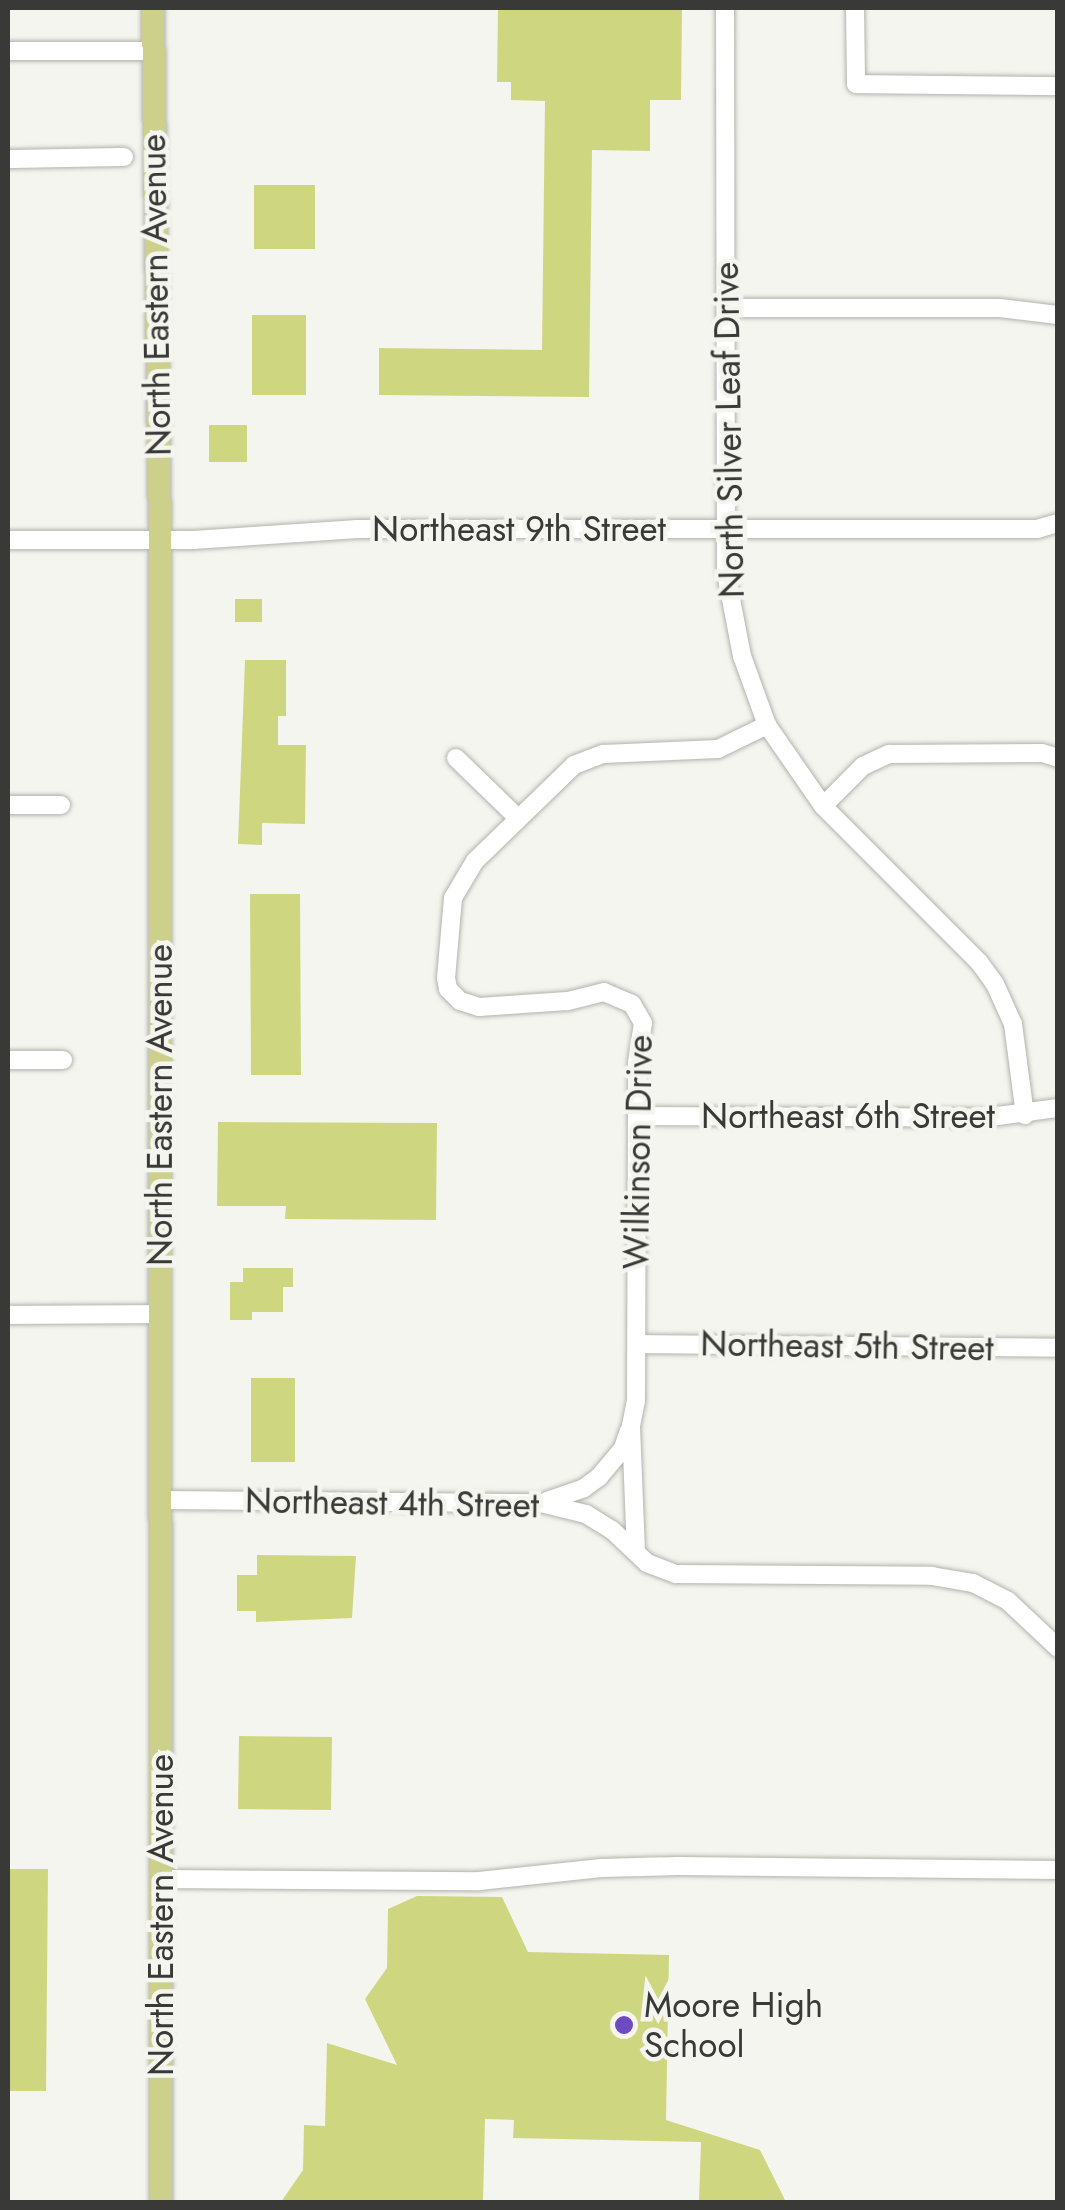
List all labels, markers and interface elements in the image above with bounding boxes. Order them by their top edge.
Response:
street label: North Eastern Avenue [132,134,180,456]
street label: North Silver Leaf Drive [705,262,753,598]
street label: Northeast 9th Street [372,508,666,550]
street label: North Eastern Avenue [139,944,181,1266]
street label: Wilkinson Drive [615,1034,661,1270]
street label: Northeast 6th Street [701,1095,995,1137]
street label: Northeast 5th Street [700,1322,994,1370]
street label: Northeast 4th Street [245,1479,539,1527]
street label: North Eastern Avenue [140,1754,182,2076]
place label: Moore High School [644,1984,823,2066]
marker: Moore High School [613,2014,635,2036]

